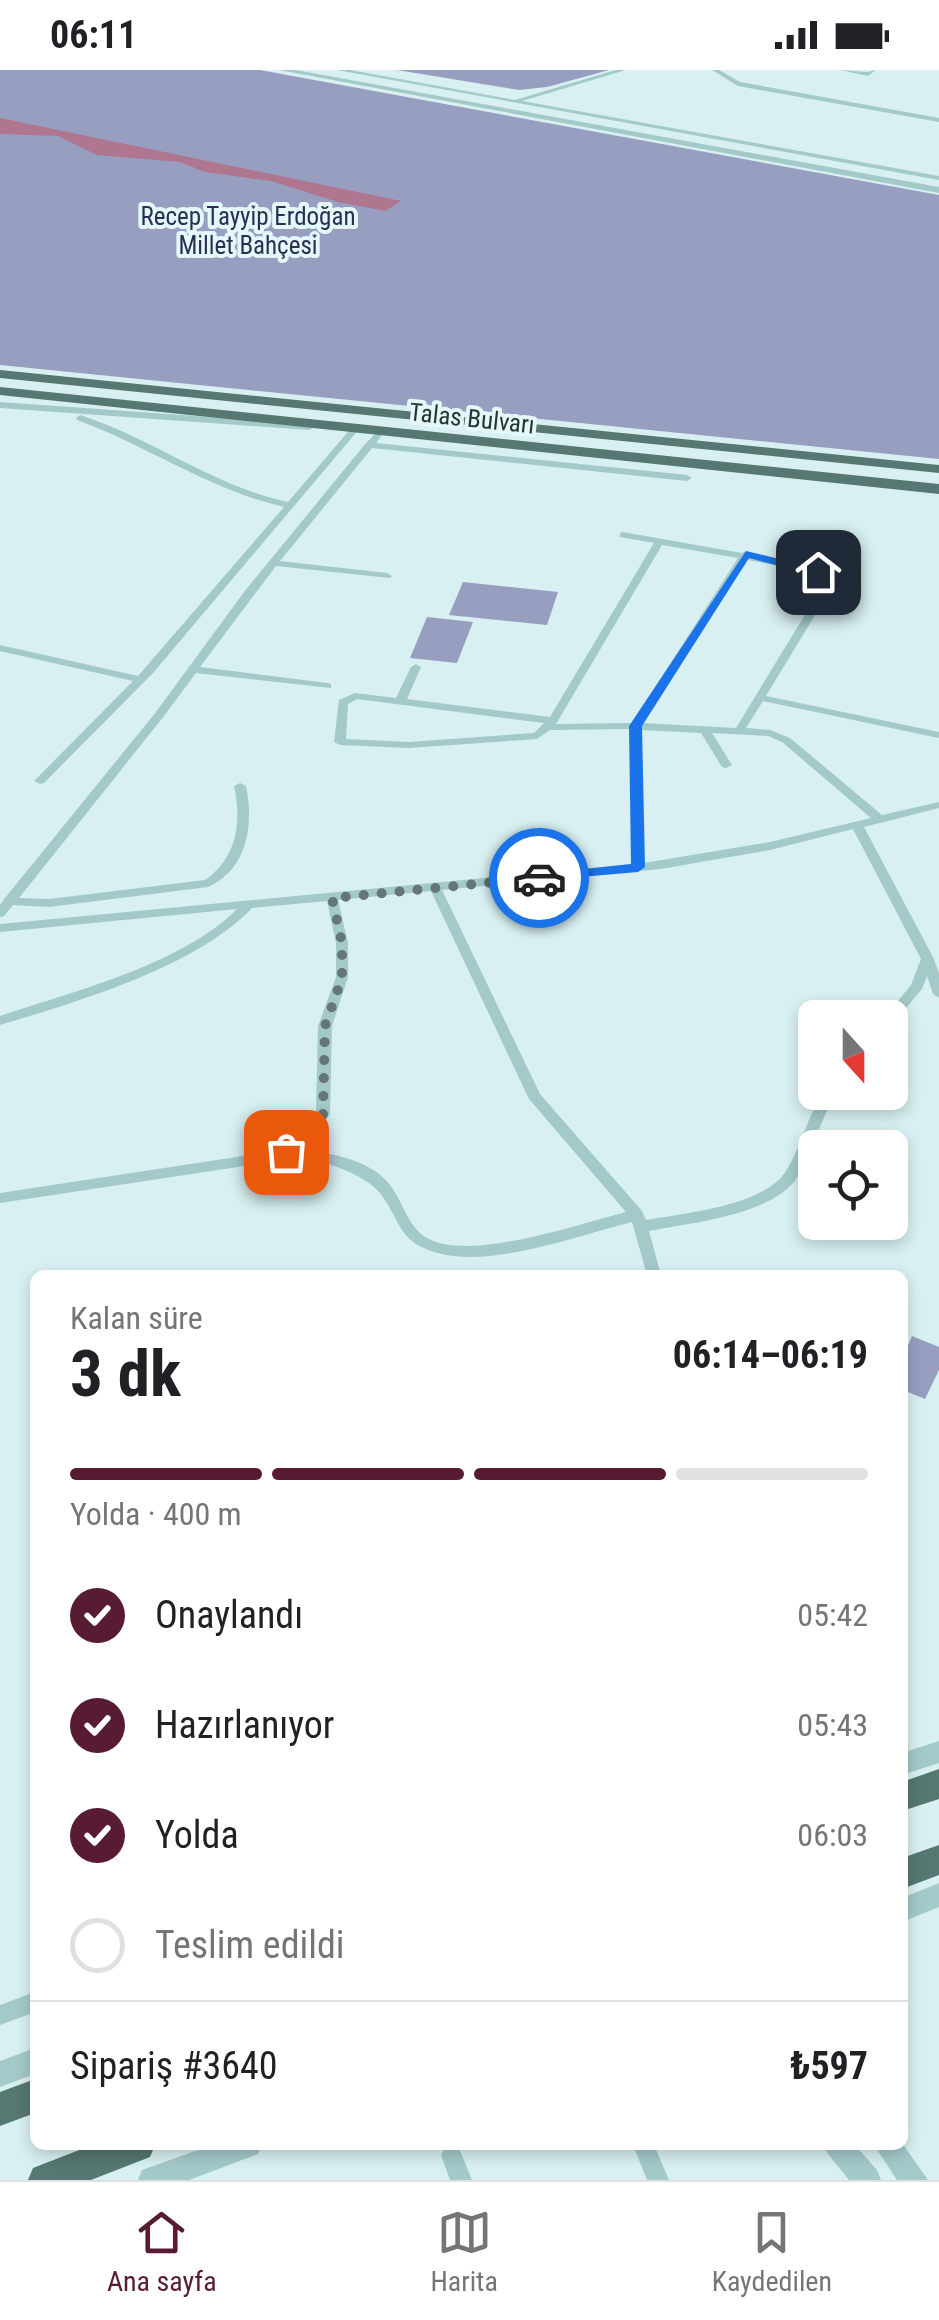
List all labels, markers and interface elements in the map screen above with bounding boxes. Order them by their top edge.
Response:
text: 06:11 [50,13,137,57]
park label: Recep Tayyip Erdoğan Millet Bahçesi [140,202,356,260]
street label: Talas Bulvarı [408,397,536,439]
pin [776,530,861,615]
icon: home [791,545,846,600]
courier [489,828,589,928]
icon: car [512,851,567,906]
north arrow [798,1000,908,1110]
map controls [798,1000,908,1240]
pin [244,1110,329,1195]
icon: bag [259,1125,314,1180]
button: locate [798,1130,908,1240]
text: Kalan süre [70,1299,203,1337]
text: 06:14–06:19 [673,1333,868,1377]
text: 3 dk [70,1336,181,1412]
text: Yolda · 400 m [70,1495,242,1533]
icon: check [70,1588,125,1643]
text: Onaylandı [155,1593,303,1637]
text: 05:42 [797,1596,868,1634]
icon: check [70,1698,125,1753]
text: Hazırlanıyor [155,1703,334,1747]
text: 05:43 [797,1706,868,1744]
icon: check [70,1808,125,1863]
text: Yolda [155,1813,239,1857]
text: 06:03 [797,1816,868,1854]
text: Teslim edildi [155,1923,345,1967]
text: Sipariş #3640 [70,2044,278,2088]
text: ₺597 [790,2044,868,2088]
tab: Ana sayfa [107,2205,217,2298]
tab: Harita [430,2205,498,2298]
tab: Kaydedilen [712,2205,832,2298]

